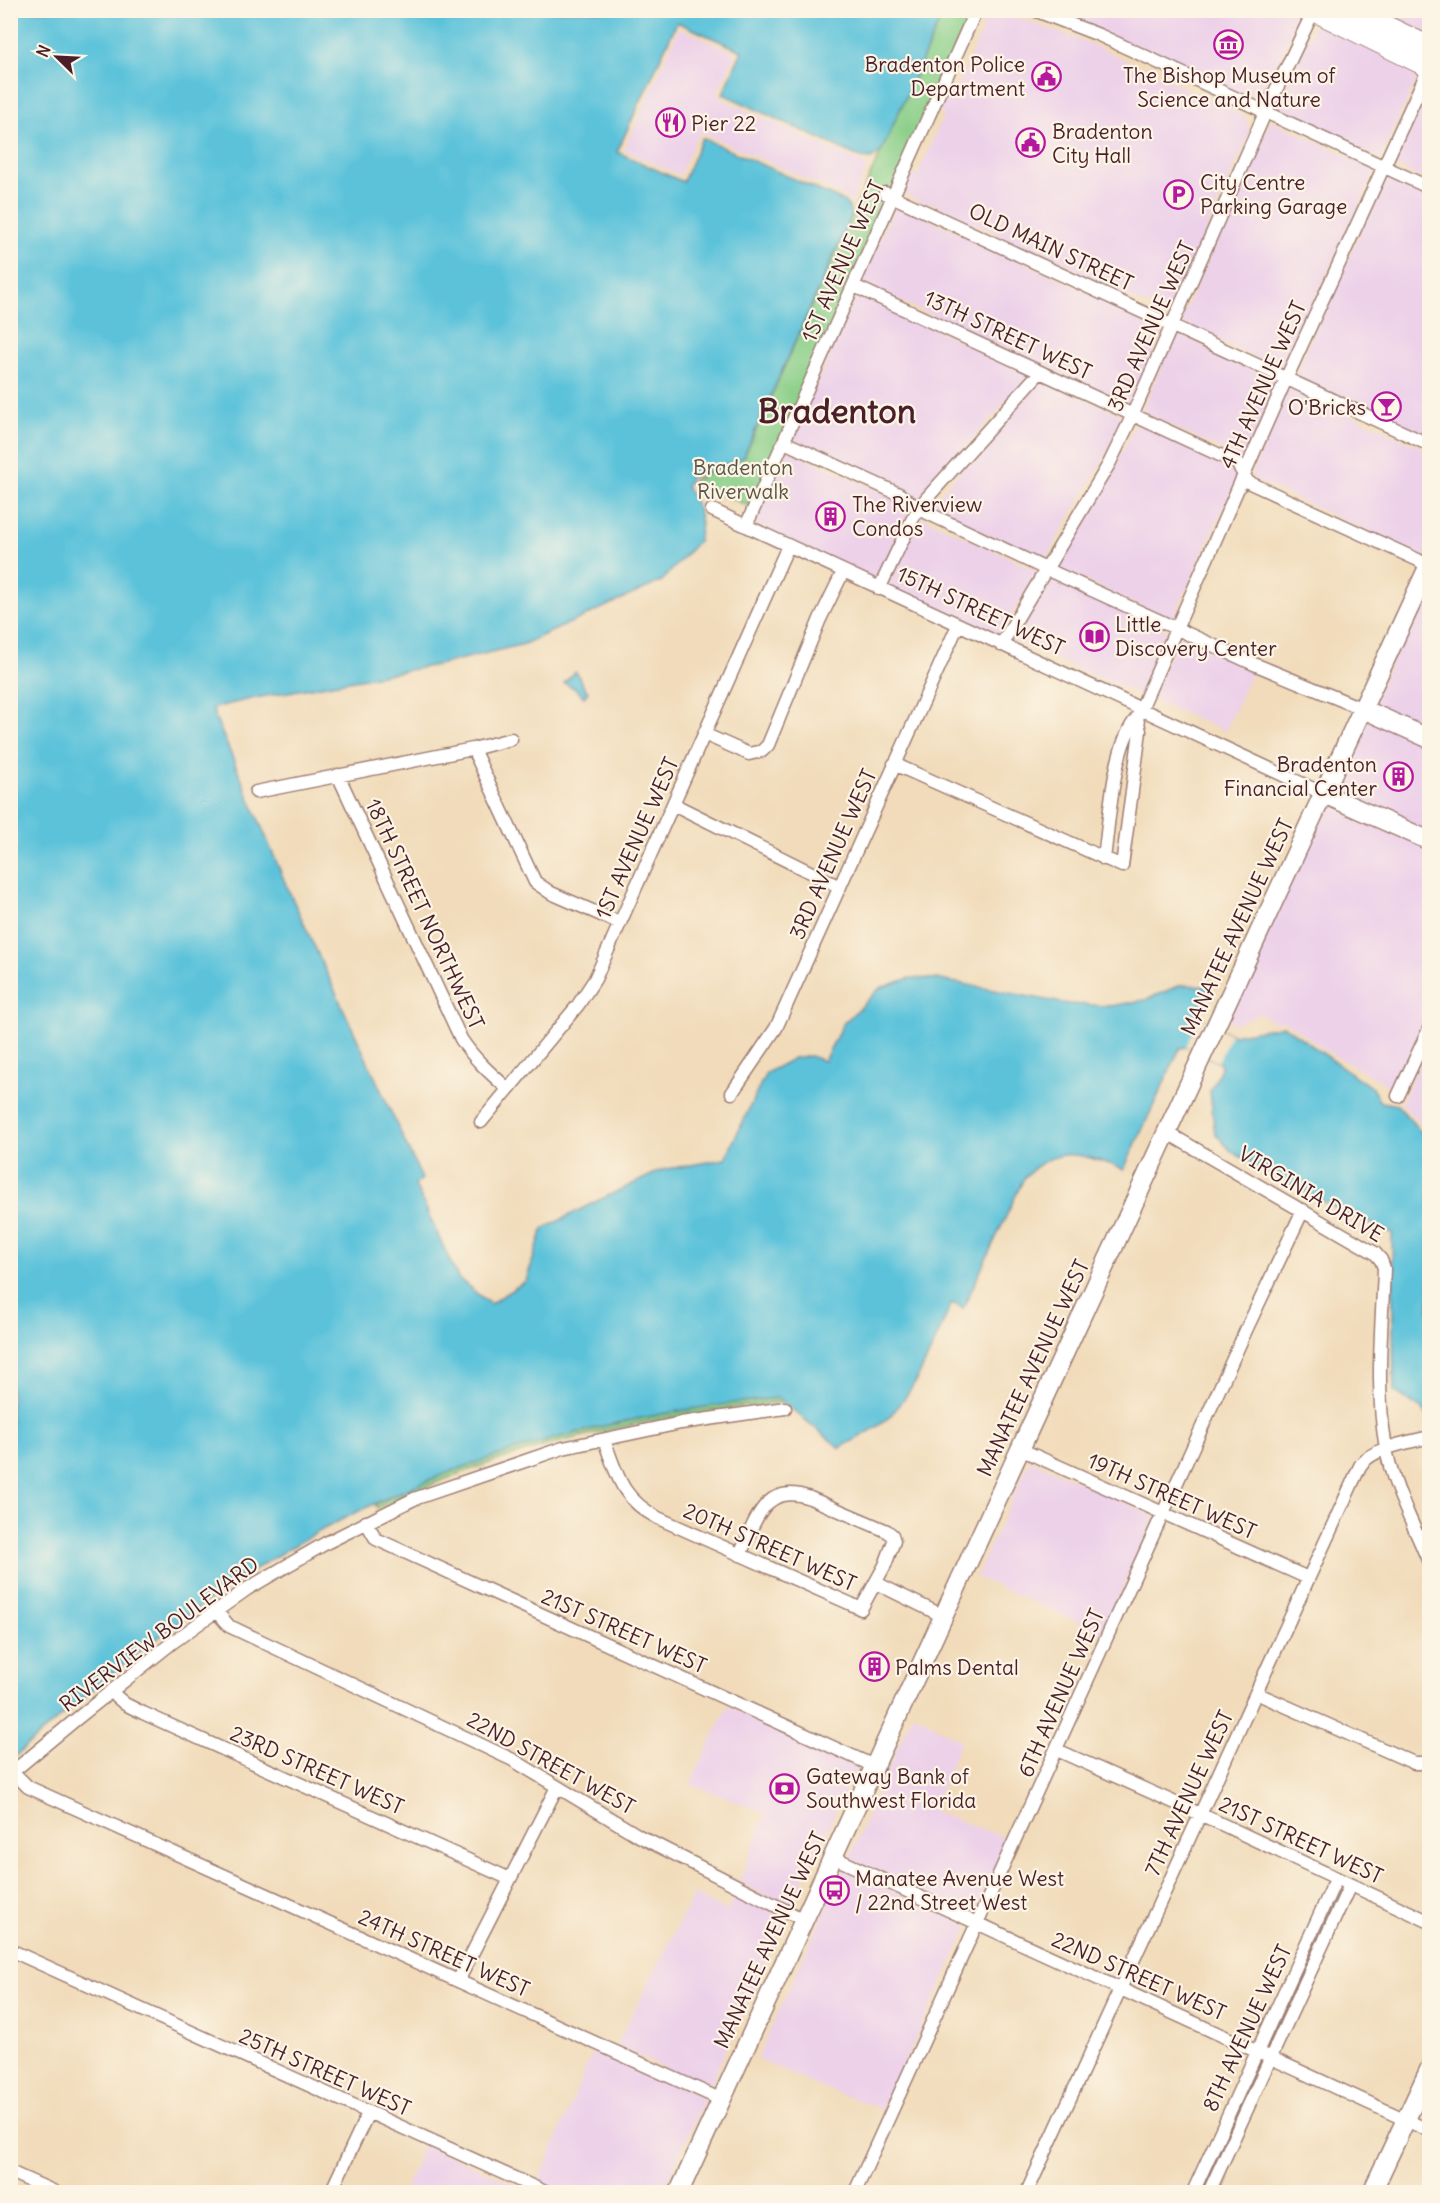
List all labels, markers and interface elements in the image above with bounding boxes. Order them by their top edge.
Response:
north arrow [27,27,87,87]
museum icon: The Bishop Museum of Science and Nature [1213,28,1245,60]
text: N [32,42,55,60]
place label: Bradenton Police Department [864,51,1025,102]
public building icon: Bradenton Police Department [1030,60,1062,92]
place label: The Bishop Museum of Science and Nature [1123,62,1336,113]
restaurant icon: Pier 22 [654,107,686,139]
place label: Pier 22 [691,110,756,137]
place label: Bradenton City Hall [1052,118,1153,169]
public building icon: Bradenton City Hall [1015,127,1047,159]
place label: City Centre Parking Garage [1200,169,1347,220]
street label: 1ST AVENUE WEST [795,176,891,346]
parking icon: City Centre Parking Garage [1163,178,1195,210]
street label: OLD MAIN STREET [964,197,1138,297]
street label: 3RD AVENUE WEST [1101,237,1201,415]
street label: 13TH STREET WEST [920,284,1096,386]
street label: 4TH AVENUE WEST [1214,297,1312,473]
district label: Bradenton [758,390,916,432]
bar icon: O'Bricks [1371,391,1403,423]
place label: O'Bricks [1288,394,1366,421]
park label: Bradenton Riverwalk [693,454,793,505]
place label: The Riverview Condos [852,491,982,542]
building icon: The Riverview Condos [815,500,847,532]
street label: 15TH STREET WEST [893,560,1069,662]
place label: Little Discovery Center [1115,611,1277,662]
library icon: Little Discovery Center [1078,620,1110,652]
place label: Bradenton Financial Center [1224,751,1377,802]
street label: 1ST AVENUE WEST [589,753,685,923]
building icon: Bradenton Financial Center [1382,760,1414,792]
street label: 3RD AVENUE WEST [783,765,883,943]
street label: 18TH STREET NORTHWEST [360,794,490,1034]
street label: MANATEE AVENUE WEST [1175,814,1299,1040]
street label: VIRGINIA DRIVE [1233,1140,1389,1248]
street label: MANATEE AVENUE WEST [971,1255,1095,1481]
street label: 19TH STREET WEST [1084,1447,1260,1545]
street label: 20TH STREET WEST [679,1497,861,1597]
street label: RIVERVIEW BOULEVARD [54,1550,264,1718]
street label: 21ST STREET WEST [537,1582,711,1680]
street label: 6TH AVENUE WEST [1012,1605,1110,1781]
building icon: Palms Dental [858,1651,890,1683]
place label: Palms Dental [895,1654,1019,1681]
street label: 22ND STREET WEST [462,1706,640,1820]
street label: 7TH AVENUE WEST [1139,1706,1239,1880]
street label: 23RD STREET WEST [226,1720,408,1820]
place label: Gateway Bank of Southwest Florida [806,1763,976,1814]
bank icon: Gateway Bank of Southwest Florida [769,1772,801,1804]
street label: 21ST STREET WEST [1215,1790,1387,1890]
street label: MANATEE AVENUE WEST [708,1827,832,2053]
place label: Manatee Avenue West / 22nd Street West [855,1865,1064,1916]
bus stop icon: Manatee Avenue West / 22nd Street West [818,1874,850,1906]
street label: 24TH STREET WEST [354,1903,534,2003]
street label: 22ND STREET WEST [1048,1925,1230,2027]
street label: 8TH AVENUE WEST [1196,1940,1298,2116]
street label: 25TH STREET WEST [235,2022,415,2122]

